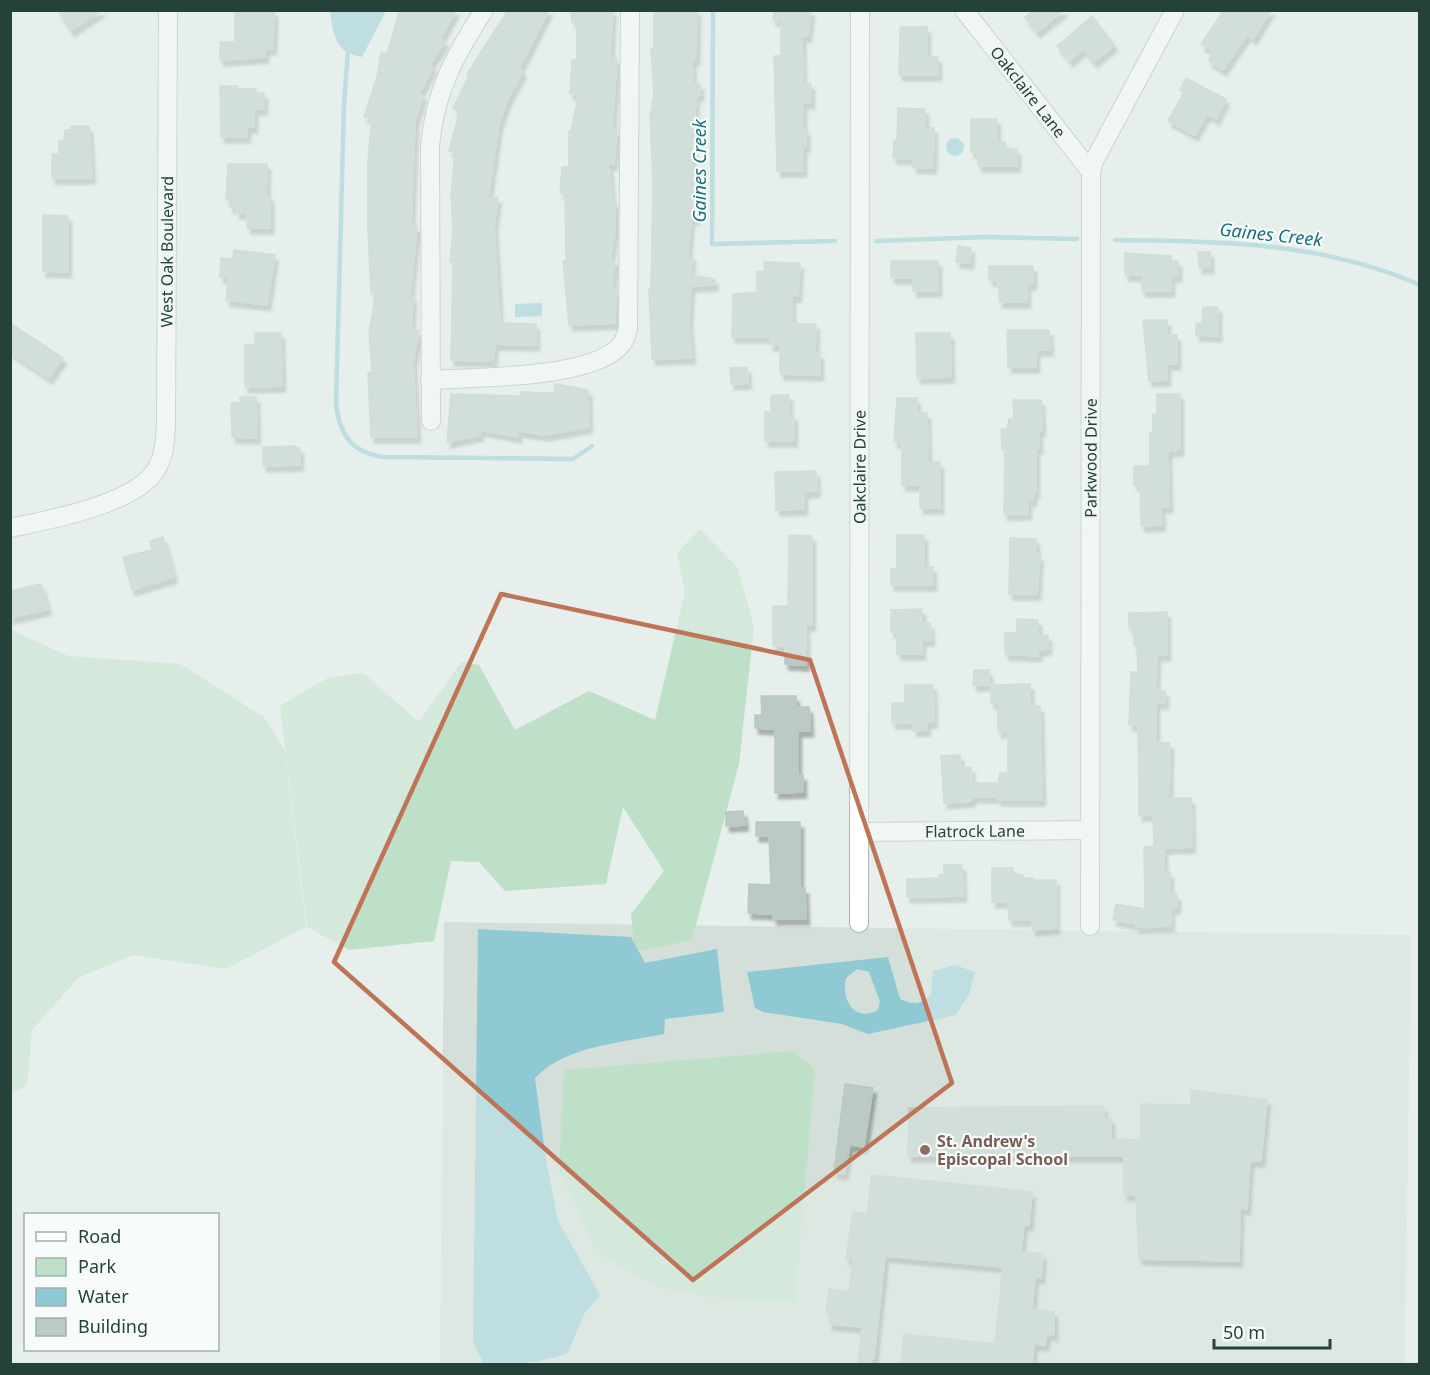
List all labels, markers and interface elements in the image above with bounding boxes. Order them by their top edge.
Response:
street label: Oakclaire Lane [985,41,1071,142]
water label: Gaines Creek [687,118,711,223]
street label: West Oak Boulevard [155,176,178,328]
water label: Gaines Creek [1218,217,1325,251]
street label: Parkwood Drive [1080,398,1102,518]
street label: Oakclaire Drive [848,410,871,524]
street label: Flatrock Lane [925,820,1025,842]
place label: St. Andrew's Episcopal School [937,1130,1068,1170]
marker: St. Andrew's Episcopal School [918,1143,932,1157]
legend [24,1213,219,1351]
text: Road [78,1224,121,1248]
text: Park [78,1254,116,1278]
text: Water [78,1284,129,1308]
scale bar [1214,1312,1330,1350]
text: Building [78,1314,148,1338]
text: 50 m [1223,1320,1265,1344]

